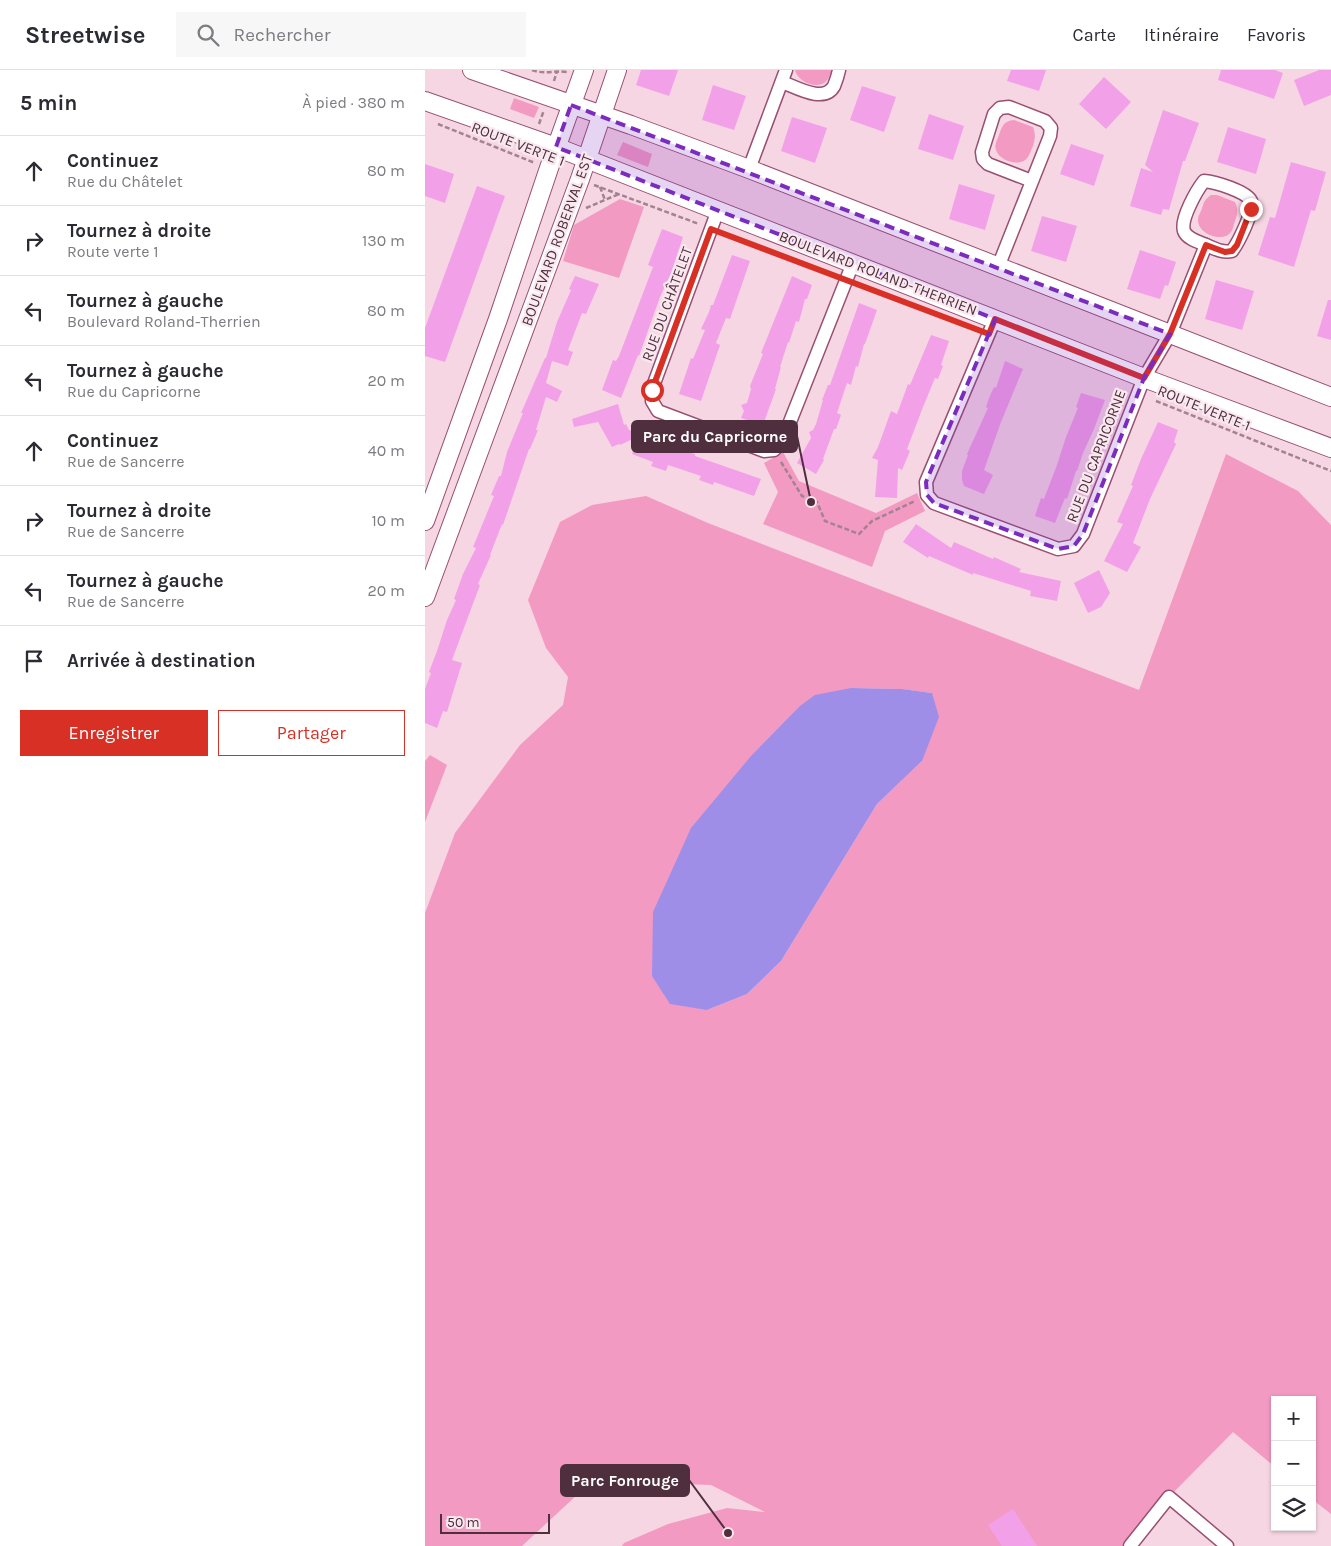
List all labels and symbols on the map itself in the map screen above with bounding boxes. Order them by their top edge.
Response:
street label: ROUTE VERTE 1 [469,118,567,170]
street label: BOULEVARD ROBERVAL EST [518,151,597,328]
route end [1240,198,1263,221]
street label: BOULEVARD ROLAND-THERRIEN [776,227,980,319]
street label: RUE DU CHÂTELET [638,244,696,364]
route start [641,379,664,402]
street label: ROUTE VERTE 1 [1155,381,1253,435]
street label: RUE DU CAPRICORNE [1062,387,1130,525]
callout: Parc du Capricorne [632,421,797,452]
text: Parc du Capricorne [643,427,787,446]
callout: Parc Fonrouge [561,1465,689,1496]
text: Parc Fonrouge [571,1471,679,1490]
scale bar [440,1511,550,1534]

